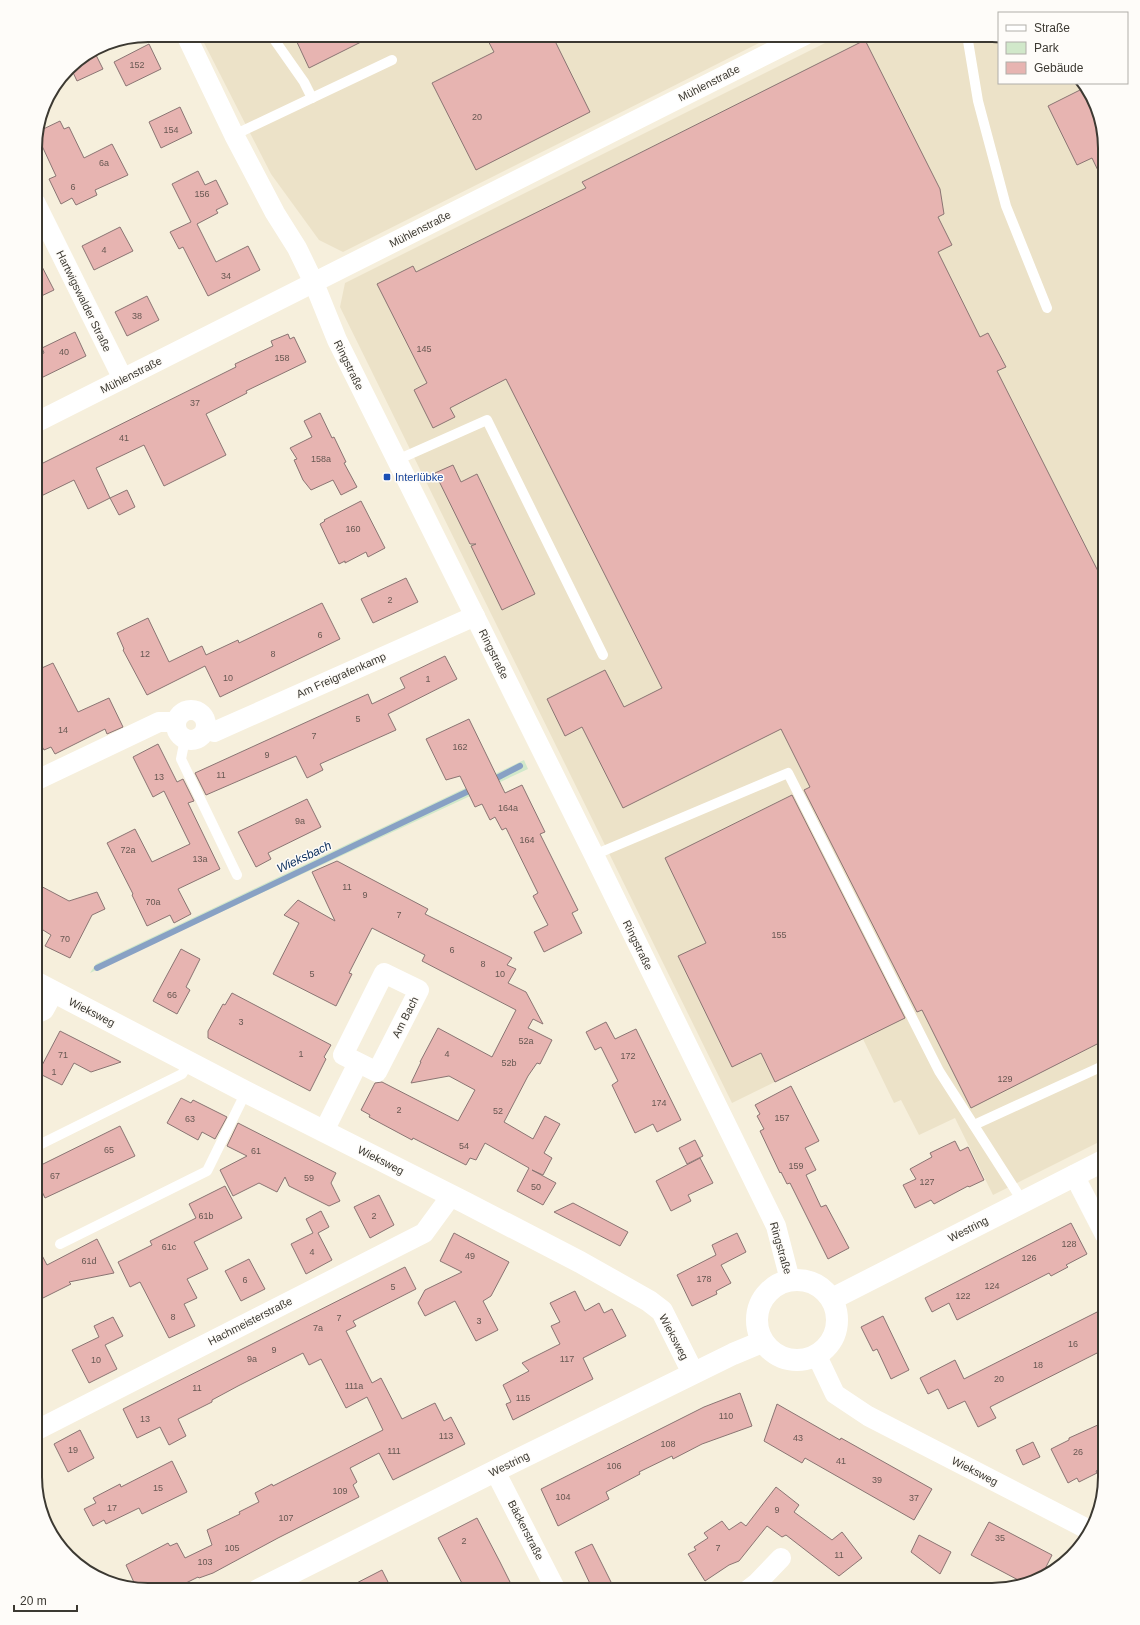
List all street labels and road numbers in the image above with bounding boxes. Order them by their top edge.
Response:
street label: Mühlenstraße [676,62,742,104]
street label: Mühlenstraße [387,208,453,250]
street label: Hartwigswalder Straße [54,248,114,354]
street label: Ringstraße [332,338,366,392]
street label: Mühlenstraße [98,354,164,396]
street label: Ringstraße [477,627,511,681]
street label: Am Freigrafenkamp [294,650,388,700]
street label: Ringstraße [621,918,655,972]
street label: Am Bach [390,994,420,1040]
street label: Wieksweg [67,995,117,1029]
street label: Wieksweg [356,1143,406,1177]
street label: Westring [946,1214,990,1244]
street label: Ringstraße [768,1220,794,1276]
street label: Hachmeisterstraße [206,1295,294,1347]
street label: Wieksweg [657,1312,691,1362]
street label: Westring [487,1449,531,1479]
street label: Wieksweg [950,1454,1000,1488]
street label: Bäckerstraße [506,1498,546,1562]

